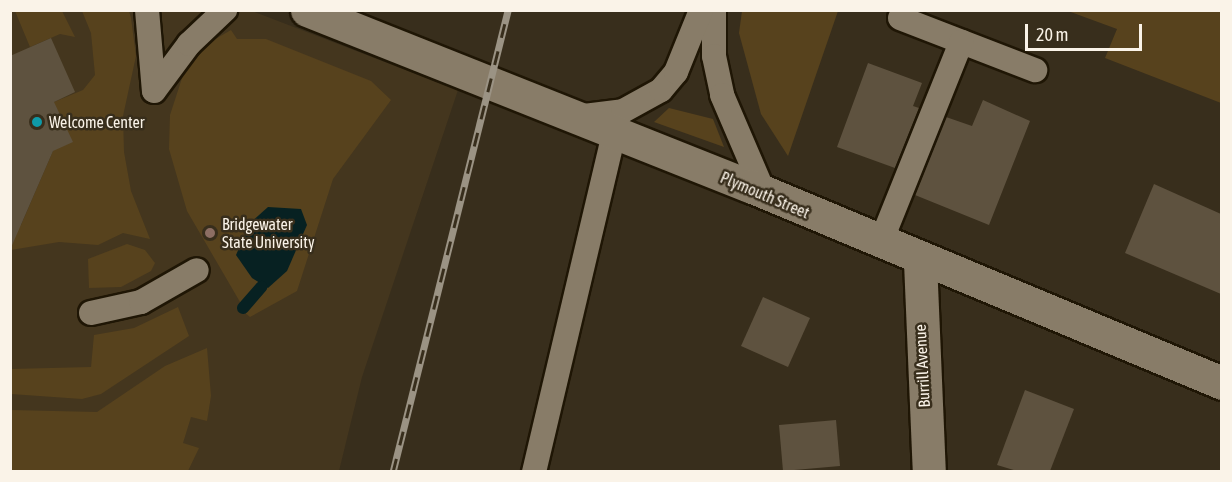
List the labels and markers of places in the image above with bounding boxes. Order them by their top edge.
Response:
place label: Welcome Center [49,112,145,132]
marker: Welcome Center [30,115,44,129]
place label: Bridgewater State University [222,214,314,252]
marker: Bridgewater State University [203,226,217,240]

